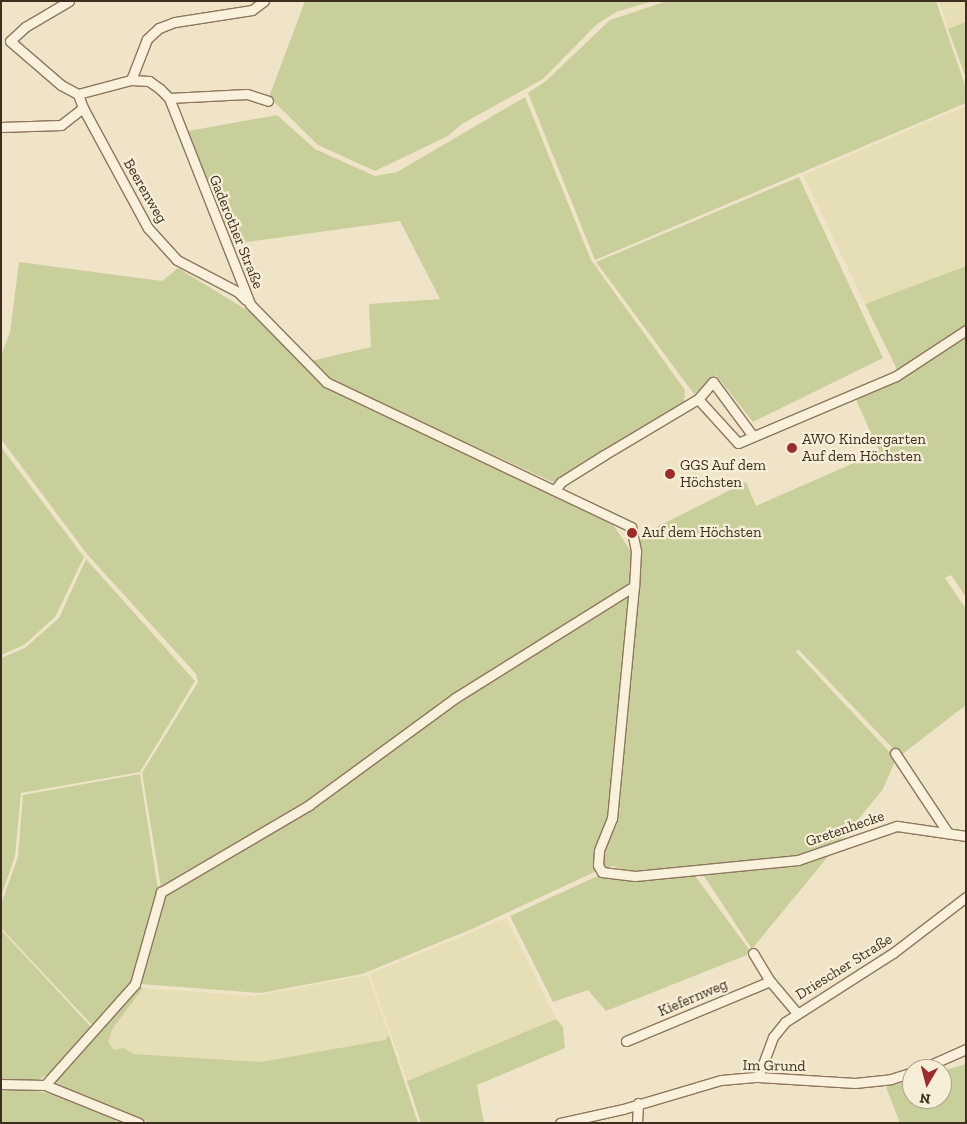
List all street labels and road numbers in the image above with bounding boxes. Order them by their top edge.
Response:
street label: Beerenweg [119,156,171,226]
street label: Gaderother Straße [205,172,267,292]
street label: Gretenhecke [803,807,887,851]
street label: Driescher Straße [792,930,896,1004]
street label: Kiefernweg [656,975,730,1021]
street label: Im Grund [742,1056,806,1076]

